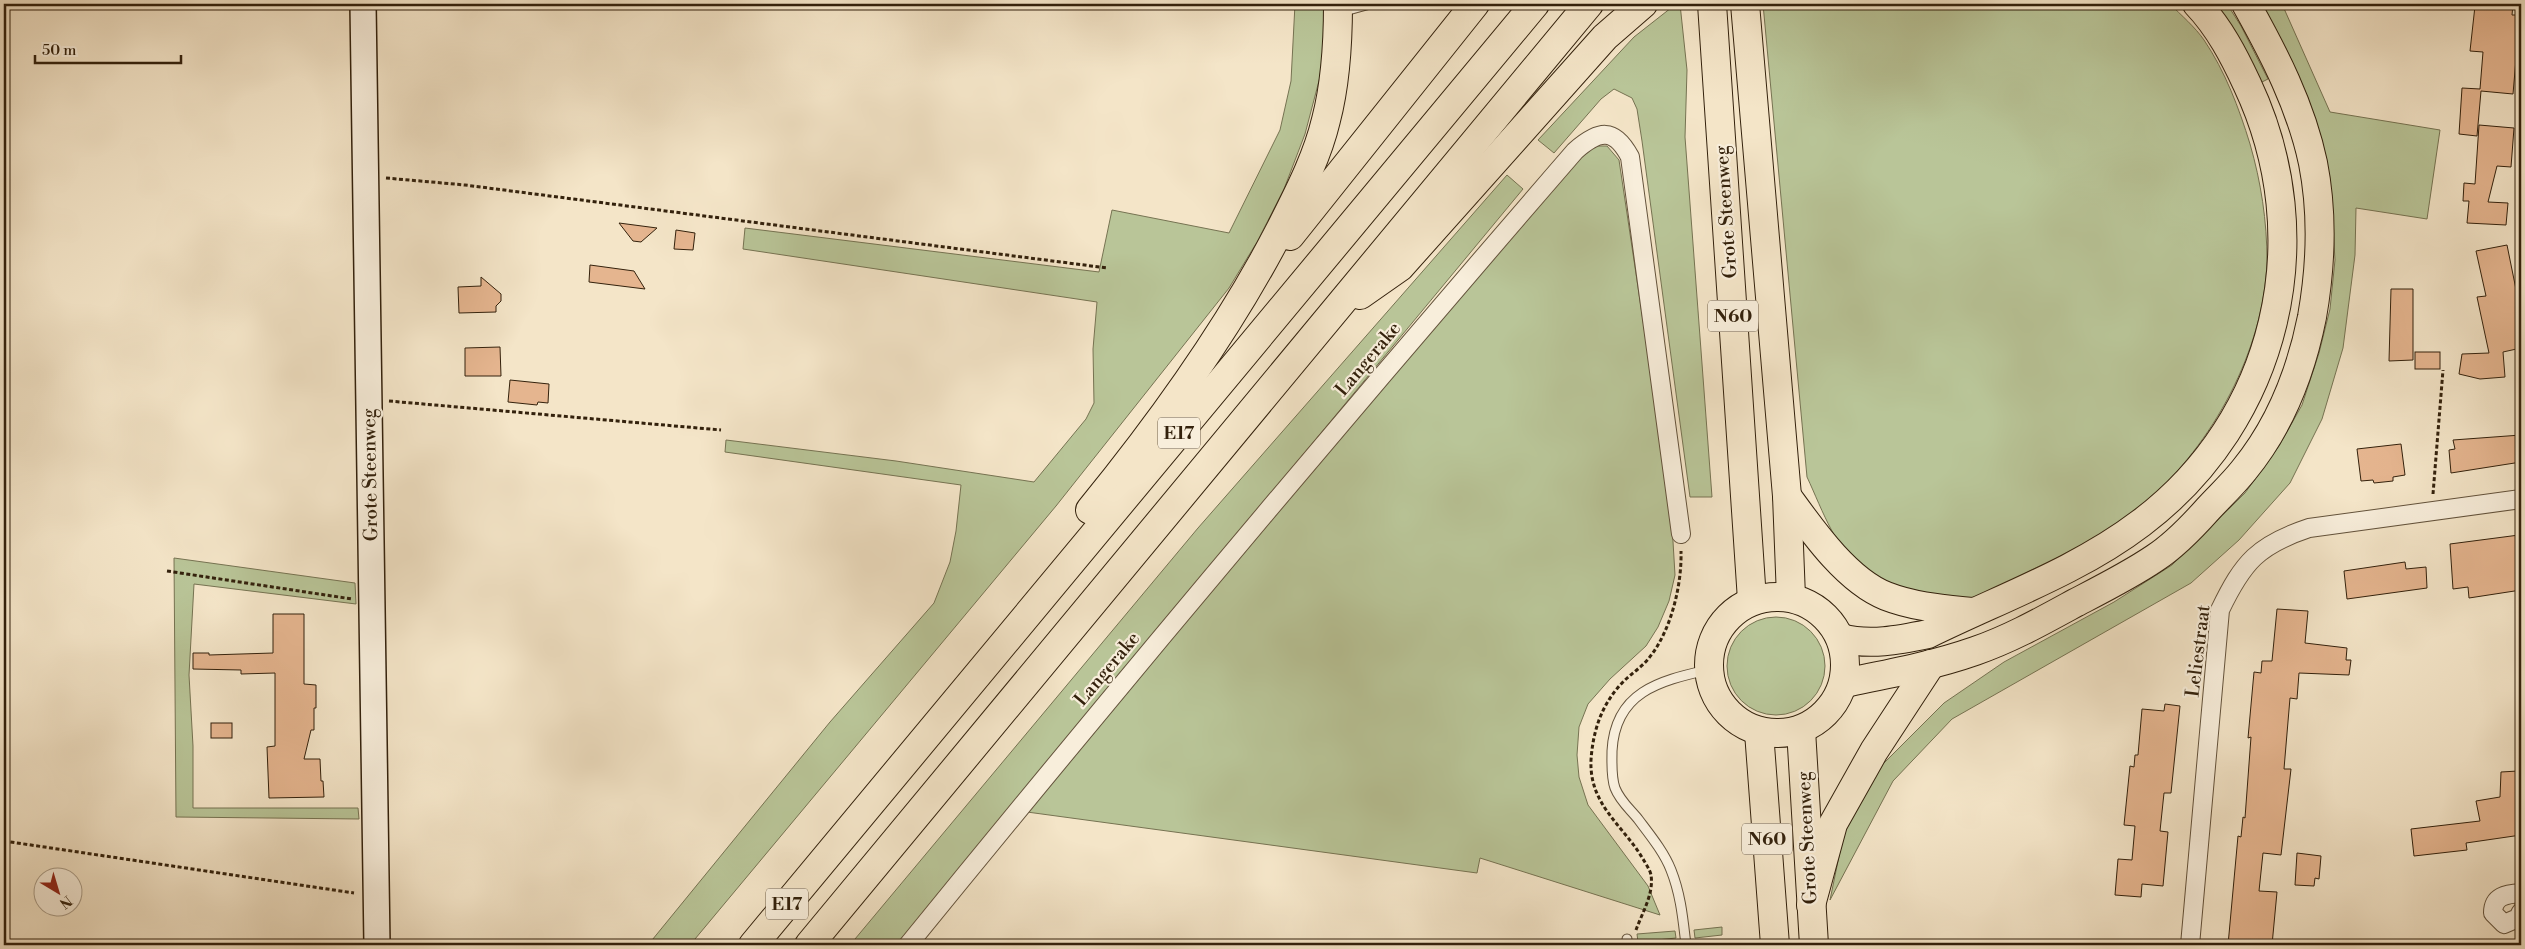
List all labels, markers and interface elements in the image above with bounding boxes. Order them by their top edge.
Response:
scale bar [35,32,181,64]
text: 50 m [42,41,76,60]
street label: Grote Steenweg [1709,145,1743,279]
road number: N60 [1708,300,1758,332]
street label: Langerake [1330,317,1406,401]
street label: Grote Steenweg [357,408,383,542]
road number: E17 [1158,418,1200,448]
street label: Leliestraat [2180,603,2216,699]
street label: Langerake [1069,627,1145,711]
street label: Grote Steenweg [1792,771,1822,905]
road number: N60 [1742,824,1792,854]
north arrow [32,866,82,916]
road number: E17 [766,889,808,920]
text: N [55,891,75,912]

